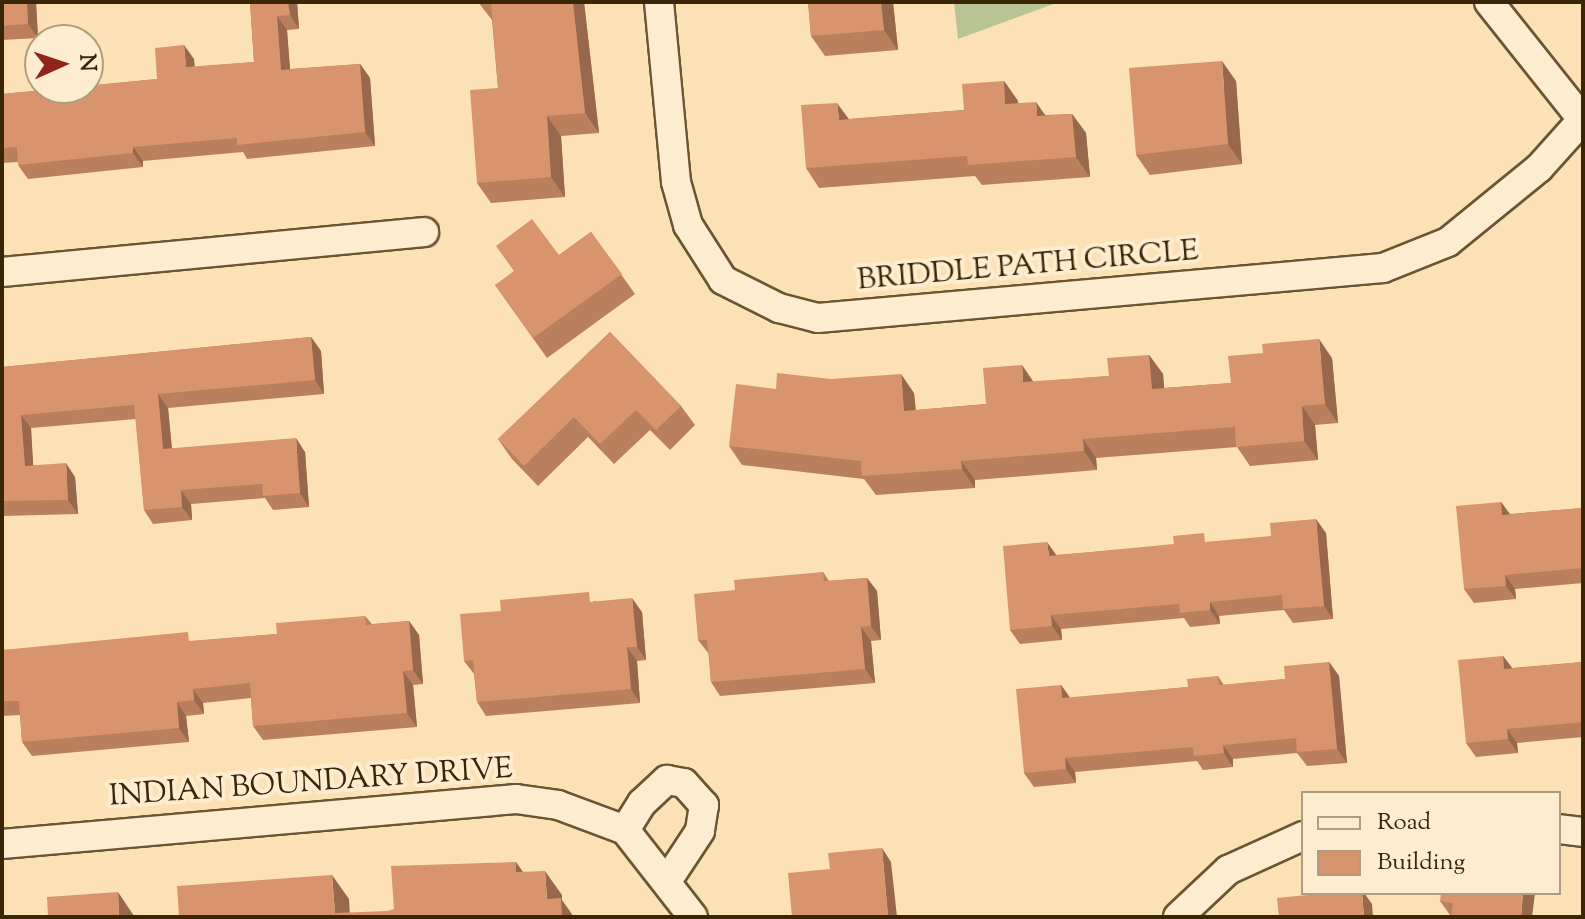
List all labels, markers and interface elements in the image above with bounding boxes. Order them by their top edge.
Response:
north arrow [24,24,104,104]
text: N [70,53,102,72]
street label: BRIDDLE PATH CIRCLE [856,234,1200,300]
street label: INDIAN BOUNDARY DRIVE [108,752,514,816]
legend [1301,791,1561,895]
text: Road [1377,806,1431,840]
text: Building [1377,846,1465,880]

